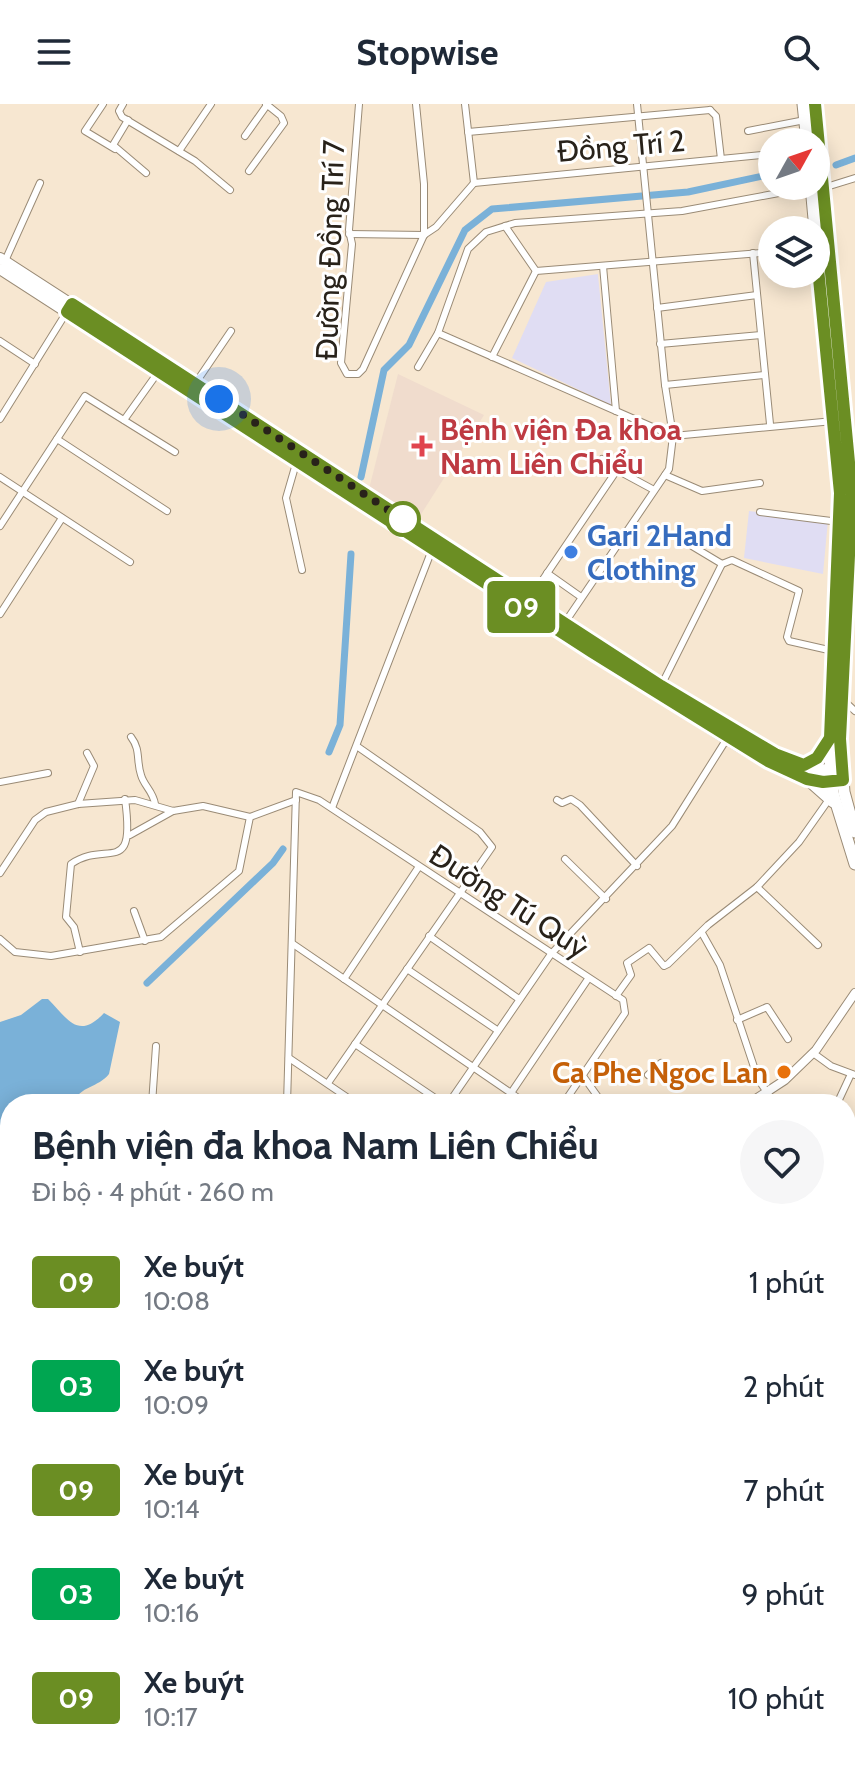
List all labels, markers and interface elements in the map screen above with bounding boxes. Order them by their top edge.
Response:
icon: menu [32,30,76,74]
text: Stopwise [356,30,499,74]
icon: search [779,30,823,74]
street label: Đồng Trí 2 [555,122,687,170]
north arrow [758,128,830,200]
map controls [758,128,830,288]
street label: Đường Đồng Trí 7 [308,139,352,361]
button: layers [758,216,830,288]
your location [199,379,239,419]
place label: Bệnh viện Đa khoa Nam Liên Chiểu [440,411,682,482]
marker: Bệnh viện Đa khoa Nam Liên Chiểu [411,435,433,457]
unlabelled marker [386,502,420,536]
place label: Gari 2Hand Clothing [587,517,732,588]
marker: Gari 2Hand Clothing [562,543,580,561]
line badge: 09 [485,581,557,633]
text: 09 [503,590,539,624]
street label: Đường Tú Quỳ [423,836,595,966]
place label: Ca Phe Ngoc Lan [552,1054,768,1091]
marker: Ca Phe Ngoc Lan [775,1063,793,1081]
button: heart [740,1120,824,1204]
text: Bệnh viện đa khoa Nam Liên Chiểu [32,1122,599,1169]
text: Đi bộ · 4 phút · 260 m [32,1176,274,1208]
text: Xe buýt [144,1248,244,1285]
text: 1 phút [749,1264,824,1301]
text: 09 [58,1265,94,1299]
text: 10:08 [144,1285,210,1317]
text: Xe buýt [144,1352,244,1389]
text: 2 phút [743,1368,824,1405]
text: 03 [59,1369,93,1403]
text: 10:09 [144,1389,209,1421]
text: Xe buýt [144,1456,244,1493]
text: 7 phút [743,1472,824,1509]
text: 09 [58,1473,94,1507]
text: 10:14 [144,1493,200,1525]
text: Xe buýt [144,1560,244,1597]
text: 9 phút [741,1576,824,1613]
text: 03 [59,1577,93,1611]
text: 10:16 [144,1597,199,1629]
text: Xe buýt [144,1664,244,1701]
text: 10 phút [728,1680,824,1717]
text: 09 [58,1681,94,1715]
text: 10:17 [144,1701,198,1733]

